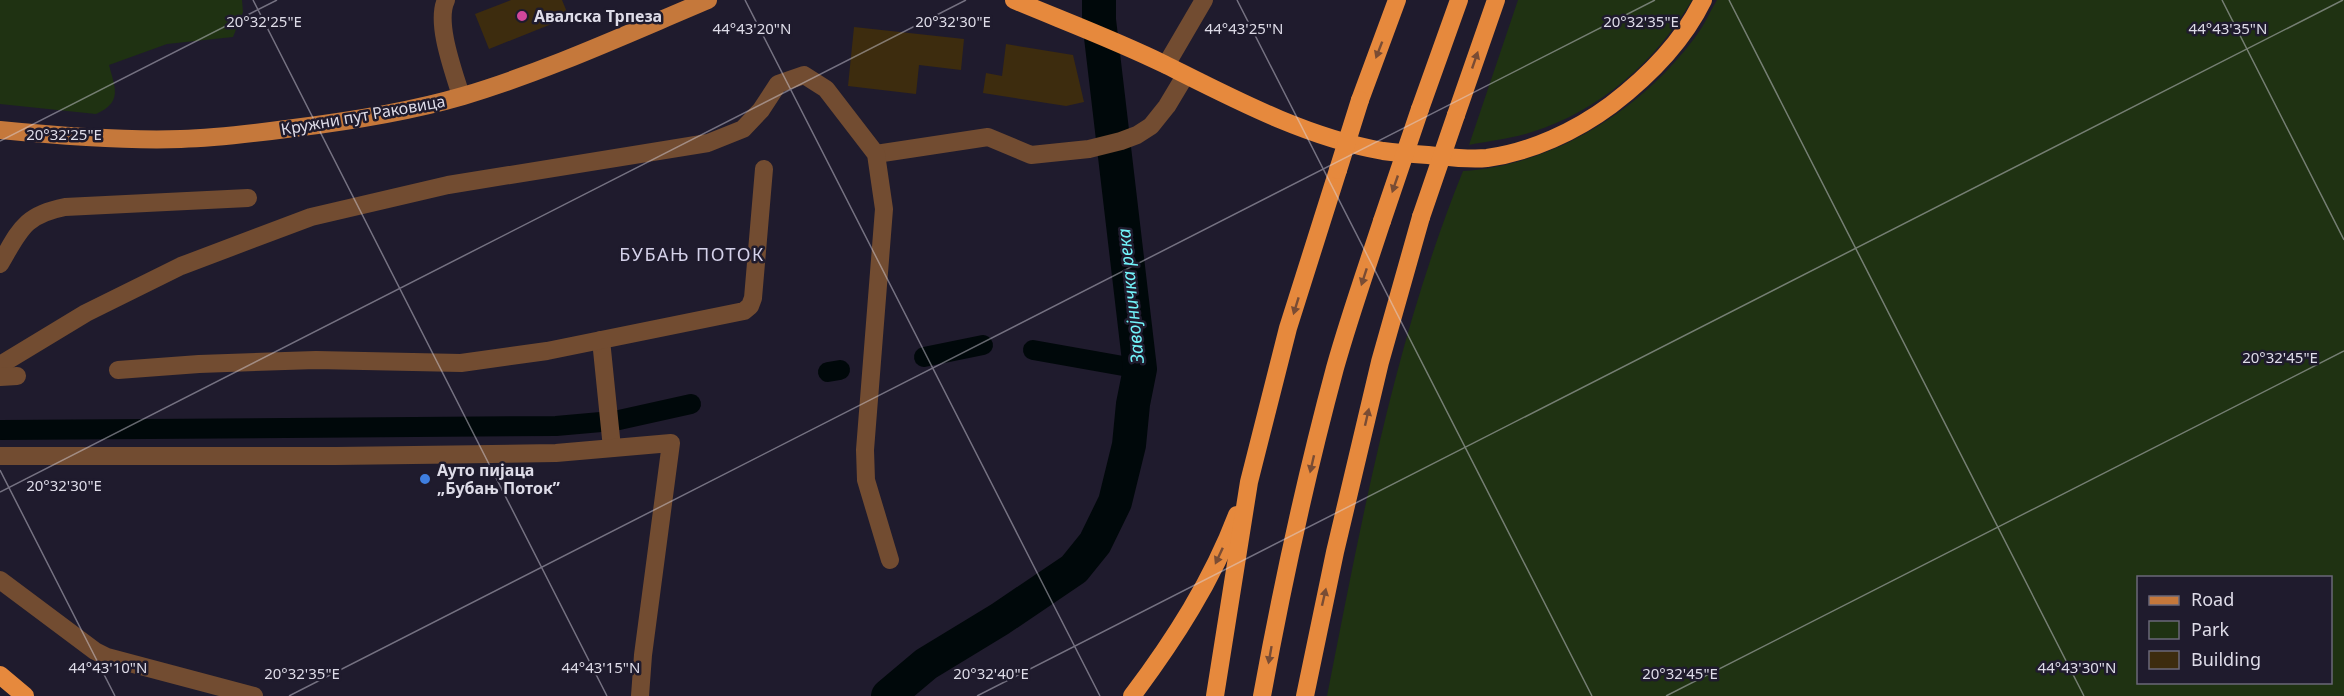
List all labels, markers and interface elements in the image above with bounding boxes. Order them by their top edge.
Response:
place label: Авалска Трпеза [534,5,662,27]
marker: Авалска Трпеза [515,9,529,23]
text: 20°32'25"E [226,11,302,31]
text: 20°32'30"E [915,11,991,31]
text: 20°32'35"E [1603,11,1679,31]
text: 44°43'20"N [713,18,791,38]
text: 44°43'25"N [1205,18,1283,38]
text: 44°43'35"N [2189,18,2267,38]
one-way arrow [1374,42,1384,60]
one-way arrow [1470,51,1480,69]
street label: Кружни пут Раковица [279,90,447,140]
text: 20°32'25"E [26,124,102,144]
one-way arrow [1389,175,1399,193]
water label: Завојничка река [1111,227,1149,366]
district label: БУБАЊ ПОТОК [619,242,765,266]
one-way arrow [1358,268,1368,286]
one-way arrow [1290,297,1300,315]
text: 20°32'45"E [2242,347,2318,367]
one-way arrow [1363,408,1373,427]
one-way arrow [1306,455,1316,474]
place label: Ауто пијаца „Бубањ Поток” [437,459,560,499]
marker: Ауто пијаца „Бубањ Поток” [418,472,432,486]
text: 20°32'30"E [26,475,102,495]
one-way arrow [1214,547,1224,565]
legend [2137,576,2332,684]
text: Road [2191,587,2234,611]
one-way arrow [1320,588,1330,607]
text: Park [2191,617,2229,641]
one-way arrow [1265,645,1274,664]
text: Building [2191,647,2261,671]
text: 44°43'10"N [69,657,147,677]
text: 44°43'15"N [562,657,640,677]
text: 44°43'30"N [2038,657,2116,677]
text: 20°32'35"E [264,663,340,683]
text: 20°32'40"E [953,663,1029,683]
text: 20°32'45"E [1642,663,1718,683]

